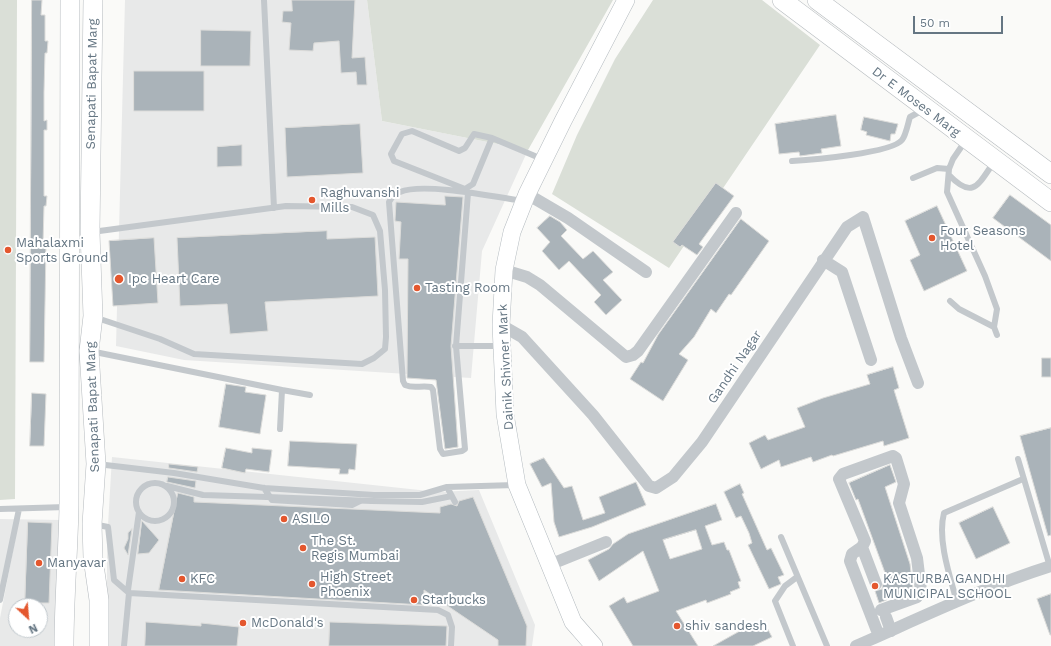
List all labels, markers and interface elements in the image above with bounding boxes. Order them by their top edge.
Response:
scale bar [915,8,1005,34]
text: 50 m [920,16,950,30]
street label: Senapati Bapat Marg [83,18,101,150]
street label: Dr E Moses Marg [869,64,963,140]
place label: Raghuvanshi Mills [320,185,399,216]
marker: Raghuvanshi Mills [307,195,317,205]
place label: Four Seasons Hotel [940,223,1026,254]
marker: Four Seasons Hotel [927,233,937,243]
place label: Mahalaxmi Sports Ground [16,235,108,266]
marker: Mahalaxmi Sports Ground [3,245,13,255]
place label: Ipc Heart Care [128,271,220,287]
marker: Ipc Heart Care [113,273,125,285]
place label: Tasting Room [425,280,510,296]
marker: Tasting Room [412,283,422,293]
street label: Dainik Shivner Mark [495,303,517,431]
street label: Gandhi Nagar [705,327,765,407]
street label: Senapati Bapat Marg [83,341,103,473]
place label: ASILO [292,511,330,527]
marker: ASILO [279,514,289,524]
place label: The St. Regis Mumbai [311,533,399,564]
marker: The St. Regis Mumbai [298,543,308,553]
place label: Manyavar [47,555,106,571]
marker: Manyavar [34,558,44,568]
place label: High Street Phoenix [320,569,392,600]
place label: KFC [190,571,215,587]
place label: KASTURBA GANDHI MUNICIPAL SCHOOL [883,571,1012,602]
marker: KFC [177,574,187,584]
marker: High Street Phoenix [307,579,317,589]
marker: KASTURBA GANDHI MUNICIPAL SCHOOL [870,581,880,591]
place label: Starbucks [422,592,486,608]
marker: Starbucks [409,595,419,605]
north arrow [8,598,48,638]
place label: McDonald's [251,615,324,631]
marker: McDonald's [238,618,248,628]
place label: shiv sandesh [685,618,767,634]
text: N [27,621,40,636]
marker: shiv sandesh [672,621,682,631]

